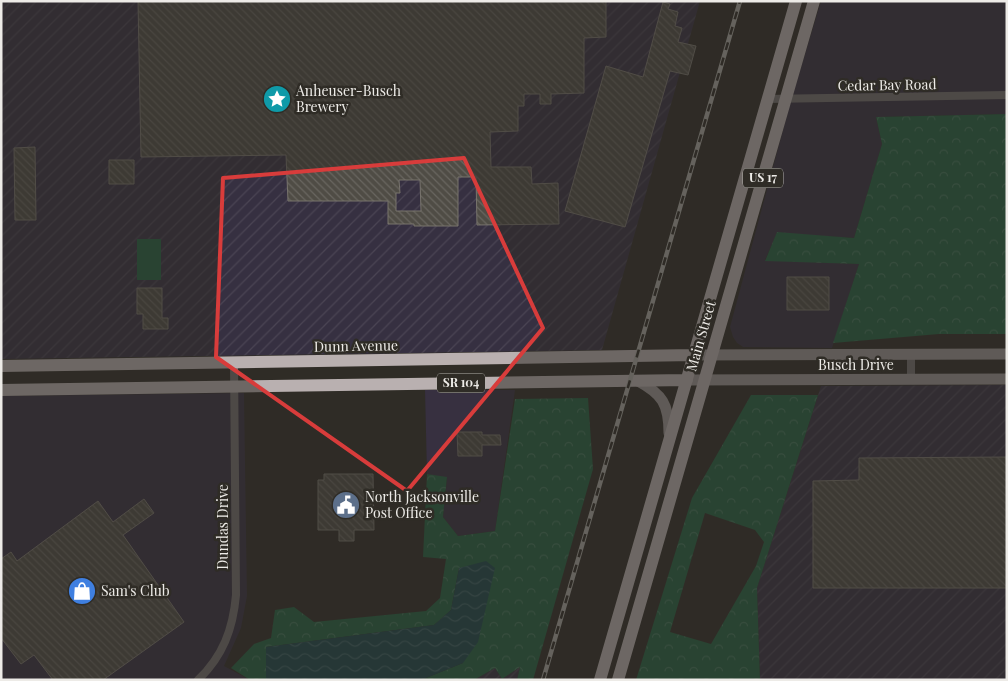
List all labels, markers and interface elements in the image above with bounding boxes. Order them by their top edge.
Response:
street label: Cedar Bay Road [837,74,937,95]
place label: Anheuser-Busch Brewery [295,81,402,116]
place icon: Anheuser-Busch Brewery [262,84,292,114]
road number: US 17 [743,168,783,188]
street label: Main Street [681,297,720,373]
street label: Dunn Avenue [314,335,398,356]
street label: Busch Drive [818,355,894,374]
road number: SR 104 [437,373,485,392]
street label: Dundas Drive [213,484,232,570]
place label: North Jacksonville Post Office [365,487,479,522]
public building icon: North Jacksonville Post Office [331,490,361,520]
shop icon: Sam's Club [67,576,97,606]
place label: Sam's Club [101,581,170,600]

